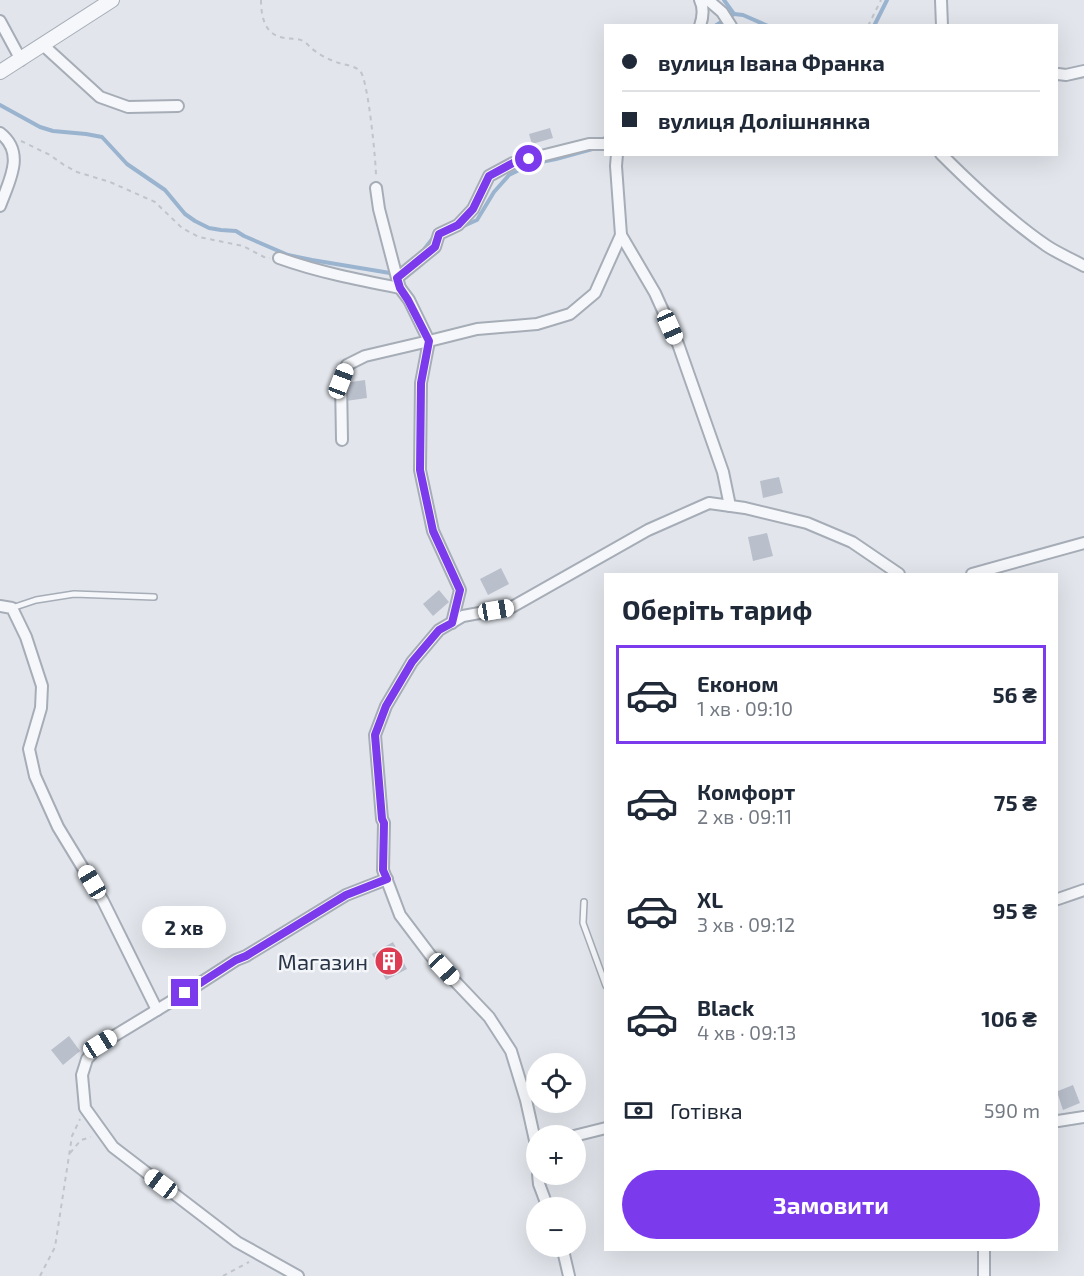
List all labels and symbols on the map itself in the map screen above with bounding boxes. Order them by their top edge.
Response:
route start [515,145,542,172]
car [654,307,686,347]
car [326,361,356,401]
car [477,598,515,622]
car [75,862,109,902]
callout: 2 хв [143,906,227,948]
building icon: Магазин [373,945,405,977]
place label: Магазин [278,948,368,974]
car [425,950,463,988]
route end [171,979,198,1006]
car [80,1027,120,1061]
car [141,1166,181,1202]

